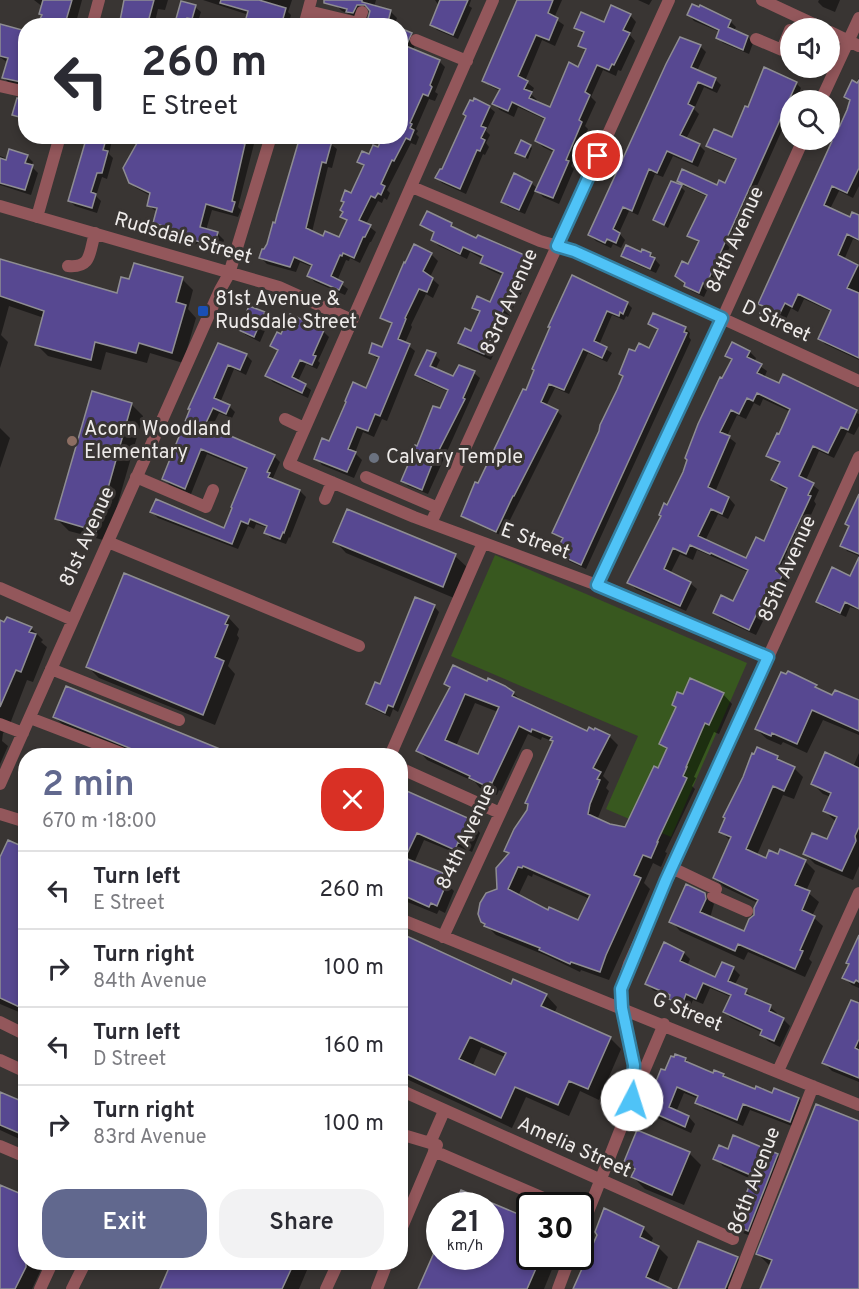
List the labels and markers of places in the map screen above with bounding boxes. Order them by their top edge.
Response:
pin [572,130,623,181]
place label: 81st Avenue & Rudsdale Street [215,287,357,336]
marker: 81st Avenue & Rudsdale Street [196,304,210,318]
place label: Acorn Woodland Elementary [84,417,231,466]
marker: Acorn Woodland Elementary [65,434,79,448]
place label: Calvary Temple [386,445,523,471]
marker: Calvary Temple [367,451,381,465]

